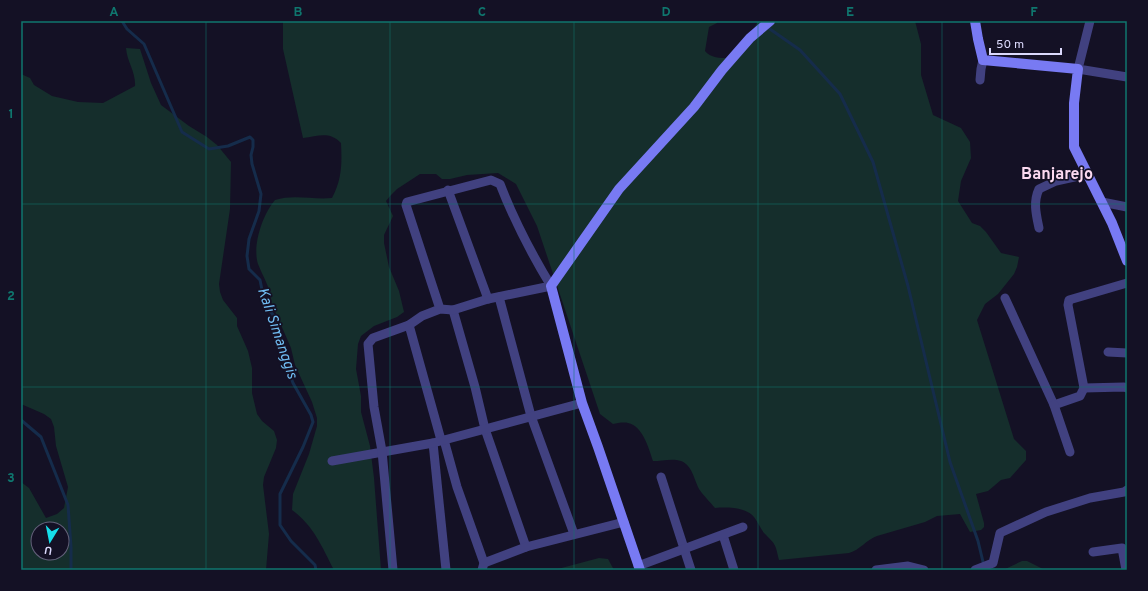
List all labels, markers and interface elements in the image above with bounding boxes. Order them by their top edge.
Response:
text: A [109,5,119,21]
text: B [294,5,303,21]
text: C [478,5,486,21]
text: D [661,5,671,21]
text: E [846,5,854,21]
text: F [1030,5,1038,21]
scale bar [990,30,1061,56]
text: 50 m [996,37,1024,53]
text: 1 [8,107,14,123]
district label: Banjarejo [1021,165,1093,185]
water label: Kali Simanggis [252,285,301,382]
text: 2 [7,289,15,305]
text: 3 [7,471,15,487]
north arrow [30,521,70,561]
text: U [43,542,54,557]

